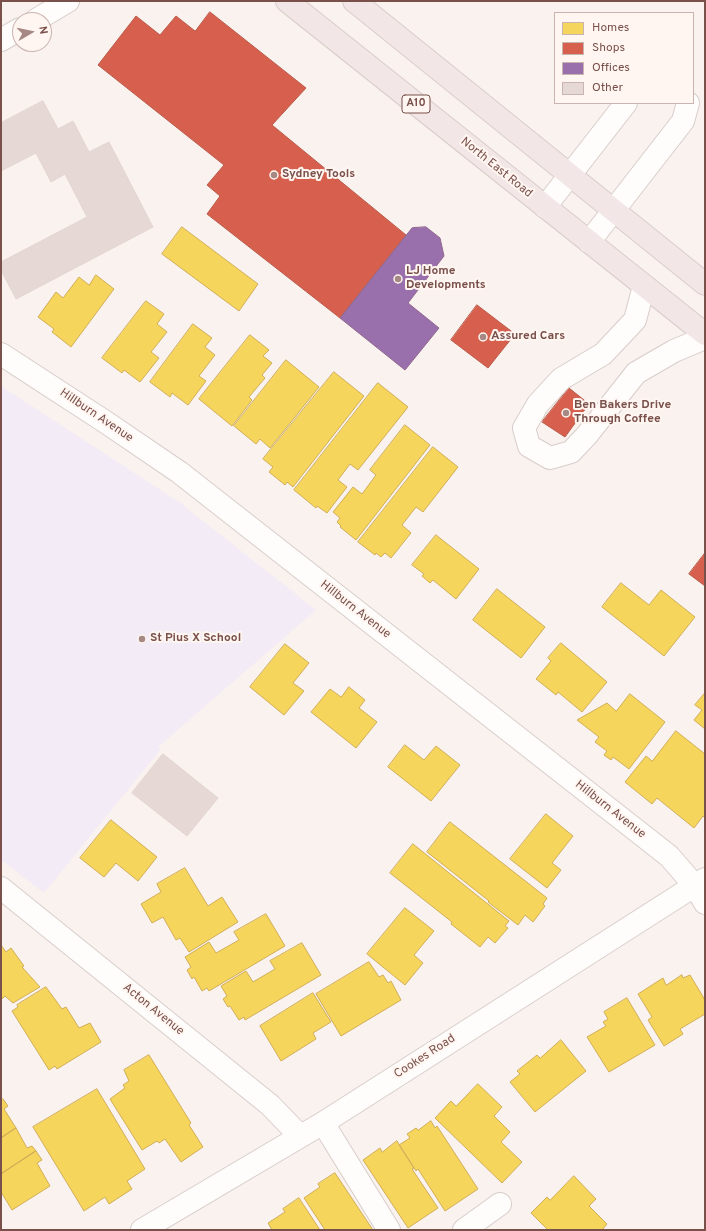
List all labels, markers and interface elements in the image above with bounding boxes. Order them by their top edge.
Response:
north arrow [12,12,52,52]
legend [554,12,694,104]
text: Homes [592,20,629,36]
text: N [35,25,50,35]
text: Shops [592,40,625,56]
text: Offices [592,60,630,76]
text: Other [592,80,623,96]
road number: A10 [402,95,430,113]
street label: North East Road [457,135,535,201]
place label: Sydney Tools [282,168,355,182]
marker: Sydney Tools [269,170,279,180]
place label: LJ Home Developments [406,265,486,293]
marker: LJ Home Developments [393,274,403,284]
place label: Assured Cars [491,330,565,344]
marker: Assured Cars [478,332,488,342]
street label: Hillburn Avenue [56,386,136,446]
place label: Ben Bakers Drive Through Coffee [574,399,671,427]
marker: Ben Bakers Drive Through Coffee [561,408,571,418]
street label: Hillburn Avenue [317,578,393,642]
place label: St Pius X School [150,632,241,646]
marker: St Pius X School [137,634,147,644]
street label: Hillburn Avenue [572,778,648,842]
street label: Acton Avenue [119,981,187,1039]
street label: Cookes Road [392,1032,458,1082]

